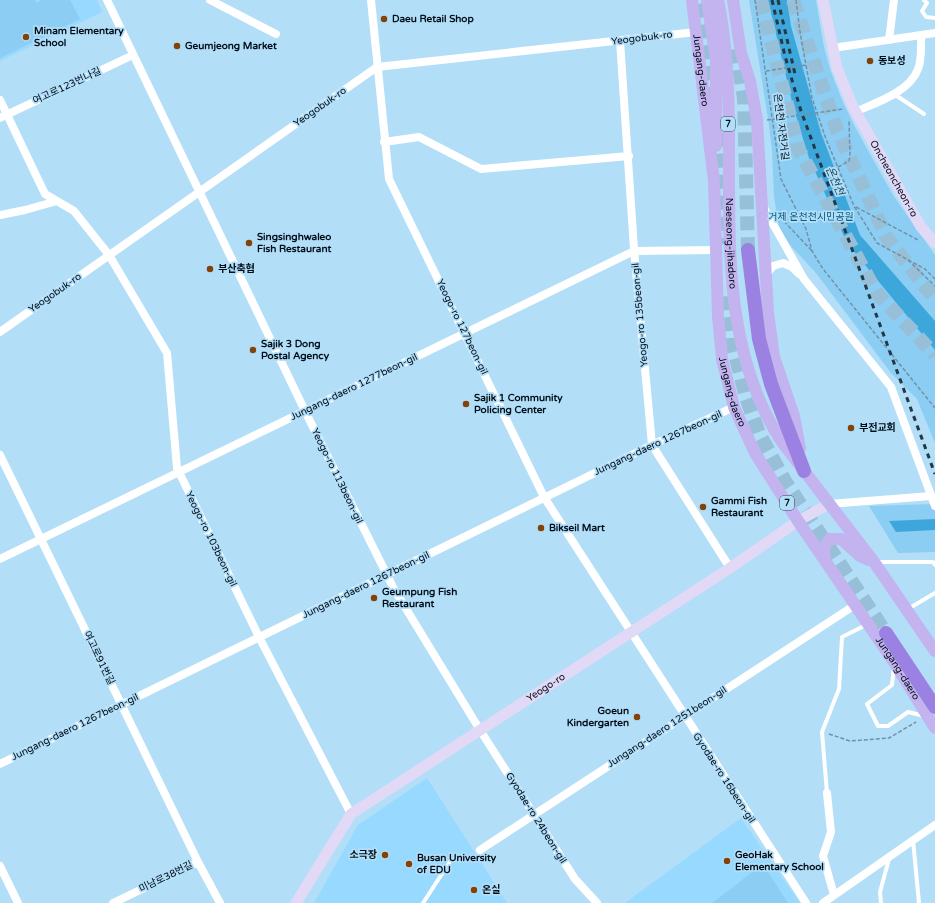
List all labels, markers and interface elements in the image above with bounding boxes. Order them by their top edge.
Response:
place label: Daeu Retail Shop [392,13,474,25]
marker: Daeu Retail Shop [379,14,389,24]
place label: Minam Elementary School [34,25,124,49]
street label: Yeogobuk-ro [611,28,673,48]
marker: Minam Elementary School [21,32,31,42]
street label: Jungang-daero [690,34,711,107]
place label: Geumjeong Market [185,40,277,52]
marker: Geumjeong Market [172,41,182,51]
place label: 동보성 [878,55,906,67]
marker: 동보성 [865,56,875,66]
street label: 여고로123번나길 [31,65,103,107]
street label: Yeogobuk-ro [291,84,349,130]
street label: 온천천 자전거길 [771,93,791,161]
road number: 7 [721,117,735,131]
street label: Oncheoncheon-ro [867,138,920,219]
water label: 온천천 [823,164,848,199]
street label: Naeseong-jihadoro [723,198,739,289]
park label: 거제 온천천시민공원 [768,211,854,223]
place label: Singsinghwaleo Fish Restaurant [257,231,331,255]
marker: Singsinghwaleo Fish Restaurant [244,238,254,248]
street label: Yeogo-ro 135beon-gil [629,262,651,368]
place label: 부산축협 [218,263,255,275]
marker: 부산축협 [205,264,215,274]
street label: Yeogobuk-ro [26,270,84,316]
street label: Yeogo-ro 127beon-gil [434,277,490,377]
place label: Sajik 3 Dong Postal Agency [261,338,330,362]
marker: Sajik 3 Dong Postal Agency [248,345,258,355]
street label: Jungang-daero 1277beon-gil [289,351,419,423]
street label: Jungang-daero [716,356,748,429]
place label: Sajik 1 Community Policing Center [474,392,563,416]
marker: Sajik 1 Community Policing Center [461,399,471,409]
street label: Jungang-daero 1267beon-gil [592,408,724,478]
place label: 부전교회 [859,422,896,434]
marker: 부전교회 [846,423,856,433]
street label: Yeogo-ro 113beon-gil [309,426,365,526]
street label: Yeogo-ro 103beon-gil [183,489,239,589]
place label: Gammi Fish Restaurant [711,495,767,519]
road number: 7 [780,496,794,510]
marker: Gammi Fish Restaurant [698,502,708,512]
place label: Bikseil Mart [549,522,605,534]
marker: Bikseil Mart [536,523,546,533]
street label: Jungang-daero 1267beon-gil [301,549,431,621]
place label: Geumpung Fish Restaurant [382,586,457,610]
marker: Geumpung Fish Restaurant [369,593,379,603]
street label: 여고로91번길 [81,629,117,687]
street label: Jungang-daero [873,635,922,702]
street label: Yeogo-ro [524,671,568,704]
street label: Jungang-daero 1251beon-gil [605,684,729,770]
street label: Jungang-daero 1267beon-gil [10,691,140,763]
place label: Goeun Kindergarten [567,705,629,729]
marker: Goeun Kindergarten [632,712,642,722]
street label: Gyodae-ro 16beon-gil [690,731,758,825]
street label: Gyodae-ro 24beon-gil [503,770,569,866]
place label: 소극장 [349,849,377,861]
place label: GeoHak Elementary School [735,849,824,873]
marker: 소극장 [380,850,390,860]
place label: Busan University of EDU [417,852,497,876]
marker: GeoHak Elementary School [722,856,732,866]
street label: 미남로38번길 [137,859,195,895]
marker: Busan University of EDU [404,859,414,869]
place label: 온실 [482,884,500,896]
marker: 온실 [469,885,479,895]

